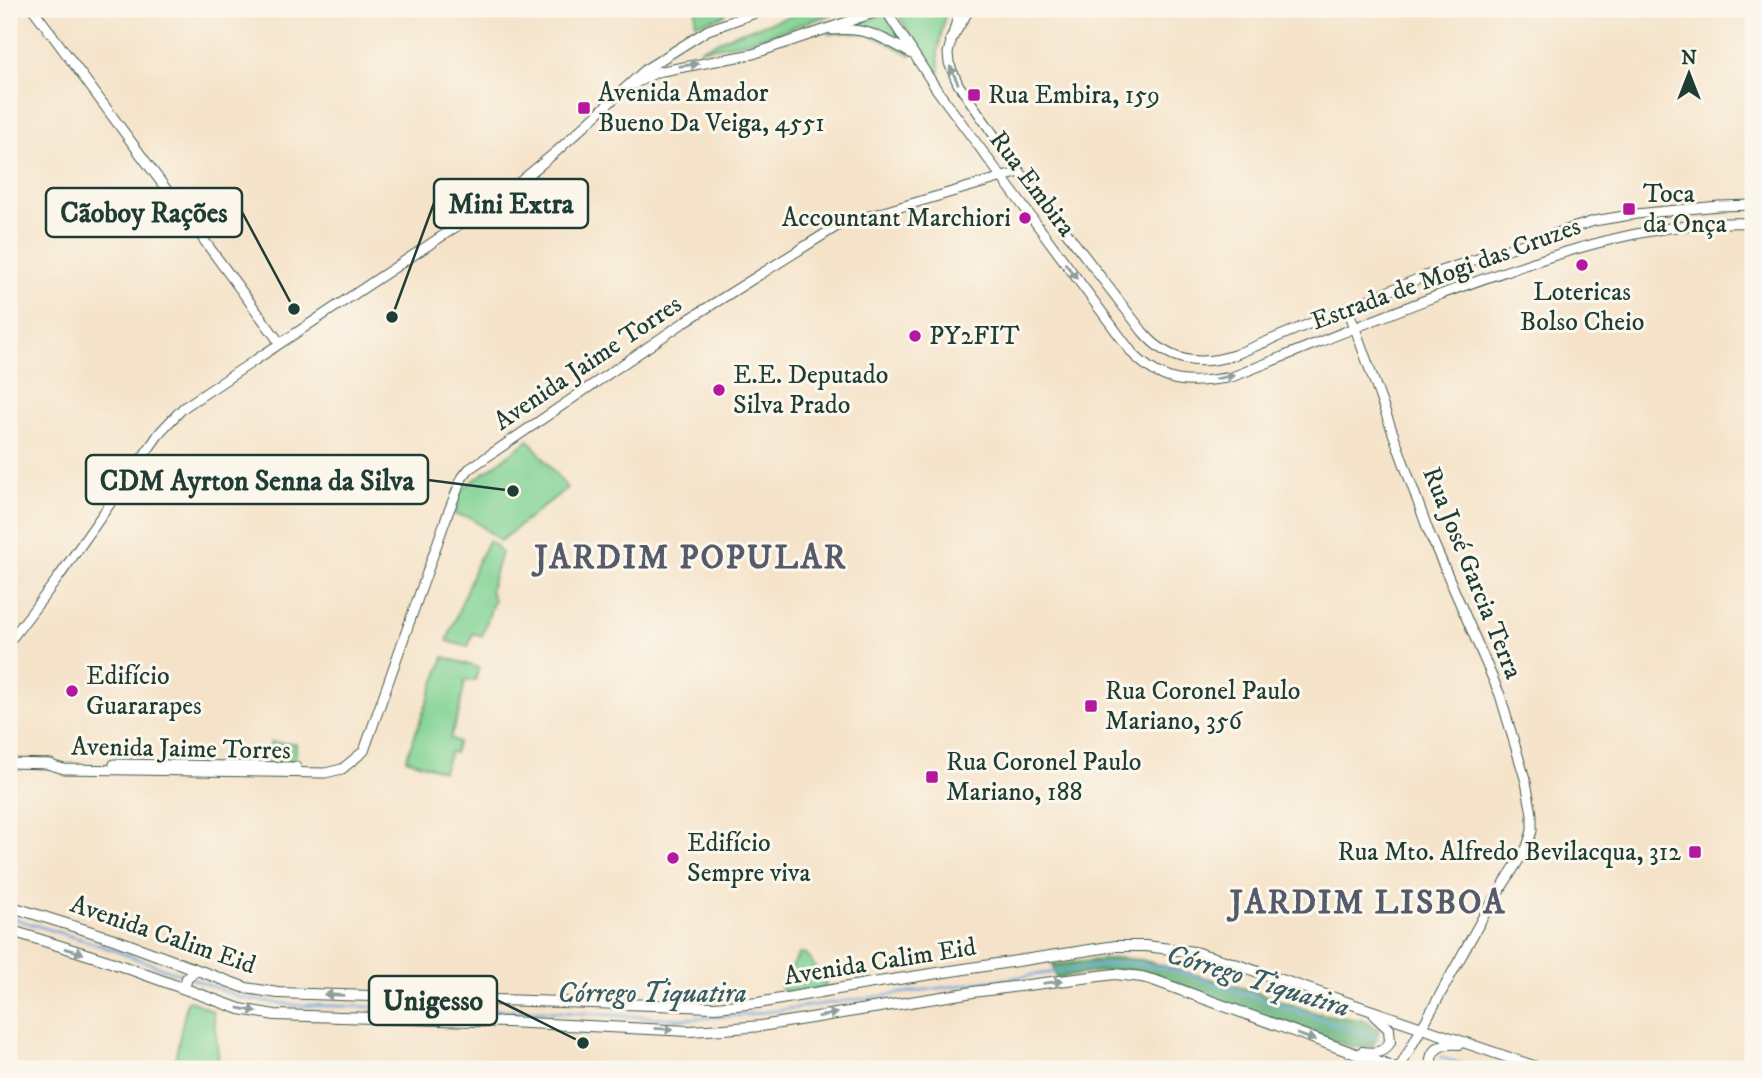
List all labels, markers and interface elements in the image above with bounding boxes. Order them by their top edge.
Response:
north arrow [1654,38,1724,108]
text: N [1681,47,1697,70]
one-way arrow [678,60,700,71]
one-way arrow [949,65,960,85]
place label: Avenida Amador Bueno Da Veiga, 4551 [598,77,825,140]
place label: Rua Embira, 159 [988,79,1160,112]
marker: Rua Embira, 159 [966,87,982,103]
marker: Avenida Amador Bueno Da Veiga, 4551 [576,100,592,116]
street label: Rua Embira [982,125,1082,243]
place label: Toca da Onça [1643,178,1727,241]
callout: Mini Extra [434,179,588,228]
text: Mini Extra [448,187,575,222]
callout: Cãoboy Rações [46,188,242,237]
text: Cãoboy Rações [60,196,228,231]
marker: Toca da Onça [1621,201,1637,217]
place label: Accountant Marchiori [782,202,1011,235]
marker: Accountant Marchiori [1017,210,1033,226]
street label: Estrada de Mogi das Cruzes [1307,210,1585,338]
marker: Lotericas Bolso Cheio [1574,257,1590,273]
one-way arrow [1064,261,1078,280]
place label: Lotericas Bolso Cheio [1520,276,1644,339]
street label: Avenida Jaime Torres [488,288,688,438]
place label: PY2FIT [929,320,1020,353]
marker: PY2FIT [907,328,923,344]
place label: E.E. Deputado Silva Prado [733,359,888,422]
one-way arrow [1214,371,1236,382]
marker: E.E. Deputado Silva Prado [711,382,727,398]
callout: CDM Ayrton Senna da Silva [86,455,428,504]
street label: Rua José Garcia Terra [1414,462,1530,684]
text: CDM Ayrton Senna da Silva [100,464,415,499]
district label: JARDIM POPULAR [531,538,847,579]
place label: Edifício Guararapes [86,660,202,723]
place label: Rua Coronel Paulo Mariano, 356 [1105,675,1300,738]
marker: Edifício Guararapes [64,683,80,699]
marker: Rua Coronel Paulo Mariano, 356 [1083,698,1099,714]
street label: Avenida Jaime Torres [71,731,291,767]
place label: Rua Coronel Paulo Mariano, 188 [946,746,1141,809]
marker: Rua Coronel Paulo Mariano, 188 [924,769,940,785]
place label: Edifício Sempre viva [687,827,811,890]
place label: Rua Mto. Alfredo Bevilacqua, 312 [1338,836,1681,869]
marker: Rua Mto. Alfredo Bevilacqua, 312 [1687,844,1703,860]
marker: Edifício Sempre viva [665,850,681,866]
district label: JARDIM LISBOA [1226,883,1506,924]
street label: Avenida Calim Eid [66,888,260,982]
street label: Avenida Calim Eid [782,931,978,993]
water label: Córrego Tiquatira [1162,937,1354,1026]
one-way arrow [63,947,84,957]
callout: Unigesso [369,976,497,1025]
water label: Córrego Tiquatira [557,976,747,1012]
one-way arrow [1042,976,1064,987]
text: Unigesso [383,984,484,1019]
one-way arrow [323,989,345,1000]
one-way arrow [237,1005,259,1016]
one-way arrow [817,1009,839,1020]
one-way arrow [653,1024,675,1035]
one-way arrow [1296,1032,1317,1043]

